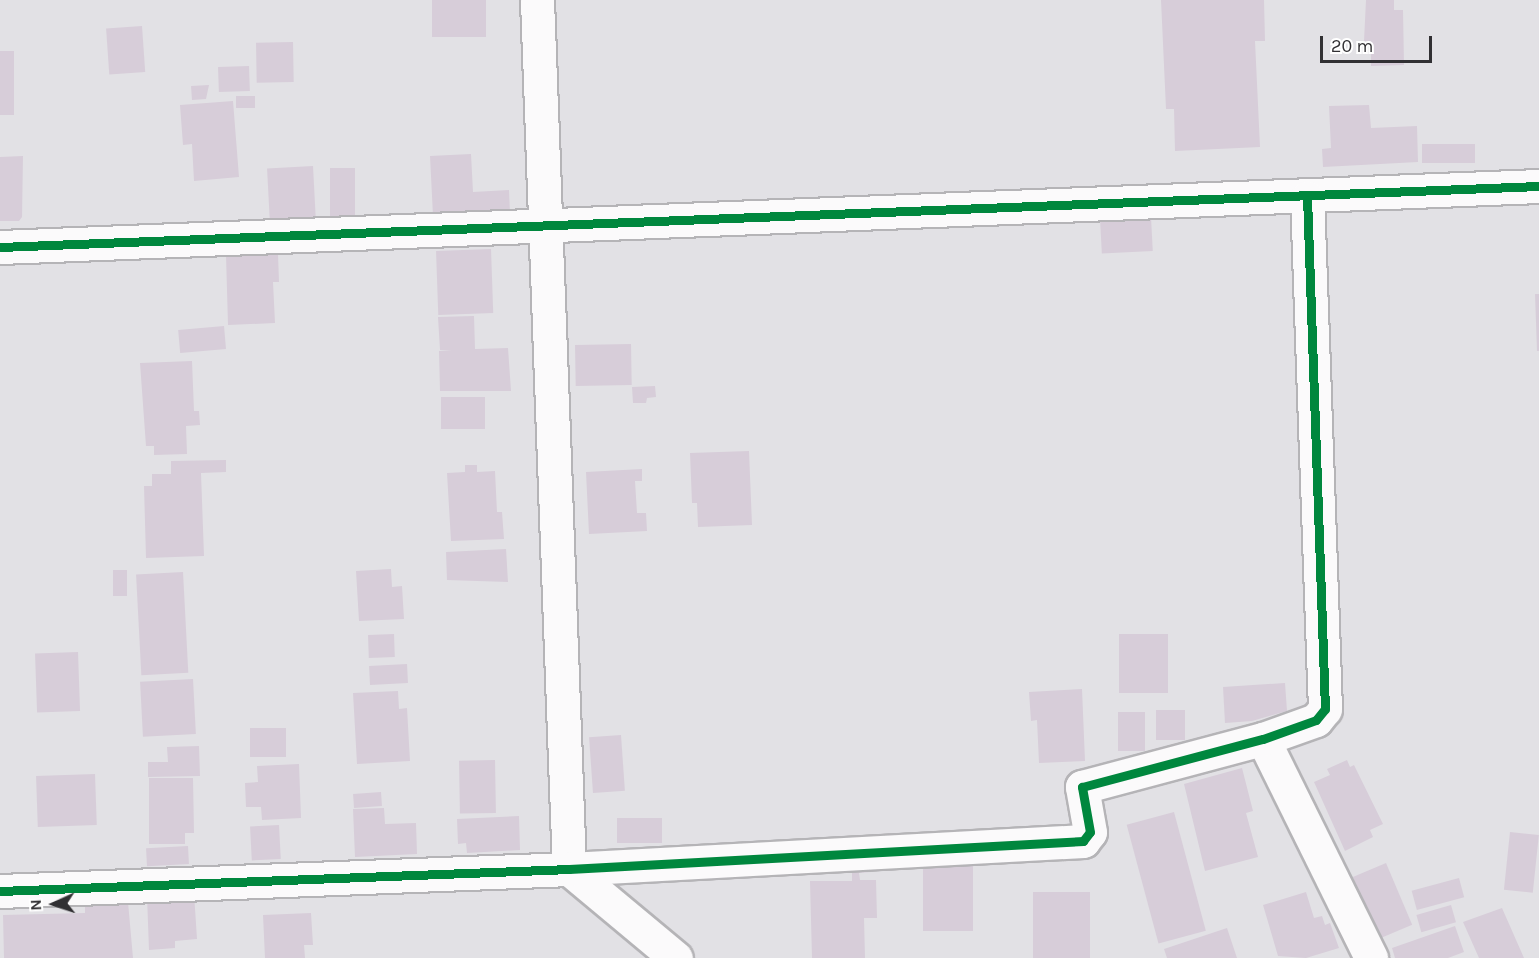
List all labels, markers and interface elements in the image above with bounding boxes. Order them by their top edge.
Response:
scale bar [1323,24,1436,62]
text: 20 m [1331,35,1373,57]
north arrow [24,874,84,934]
text: N [26,899,45,911]

